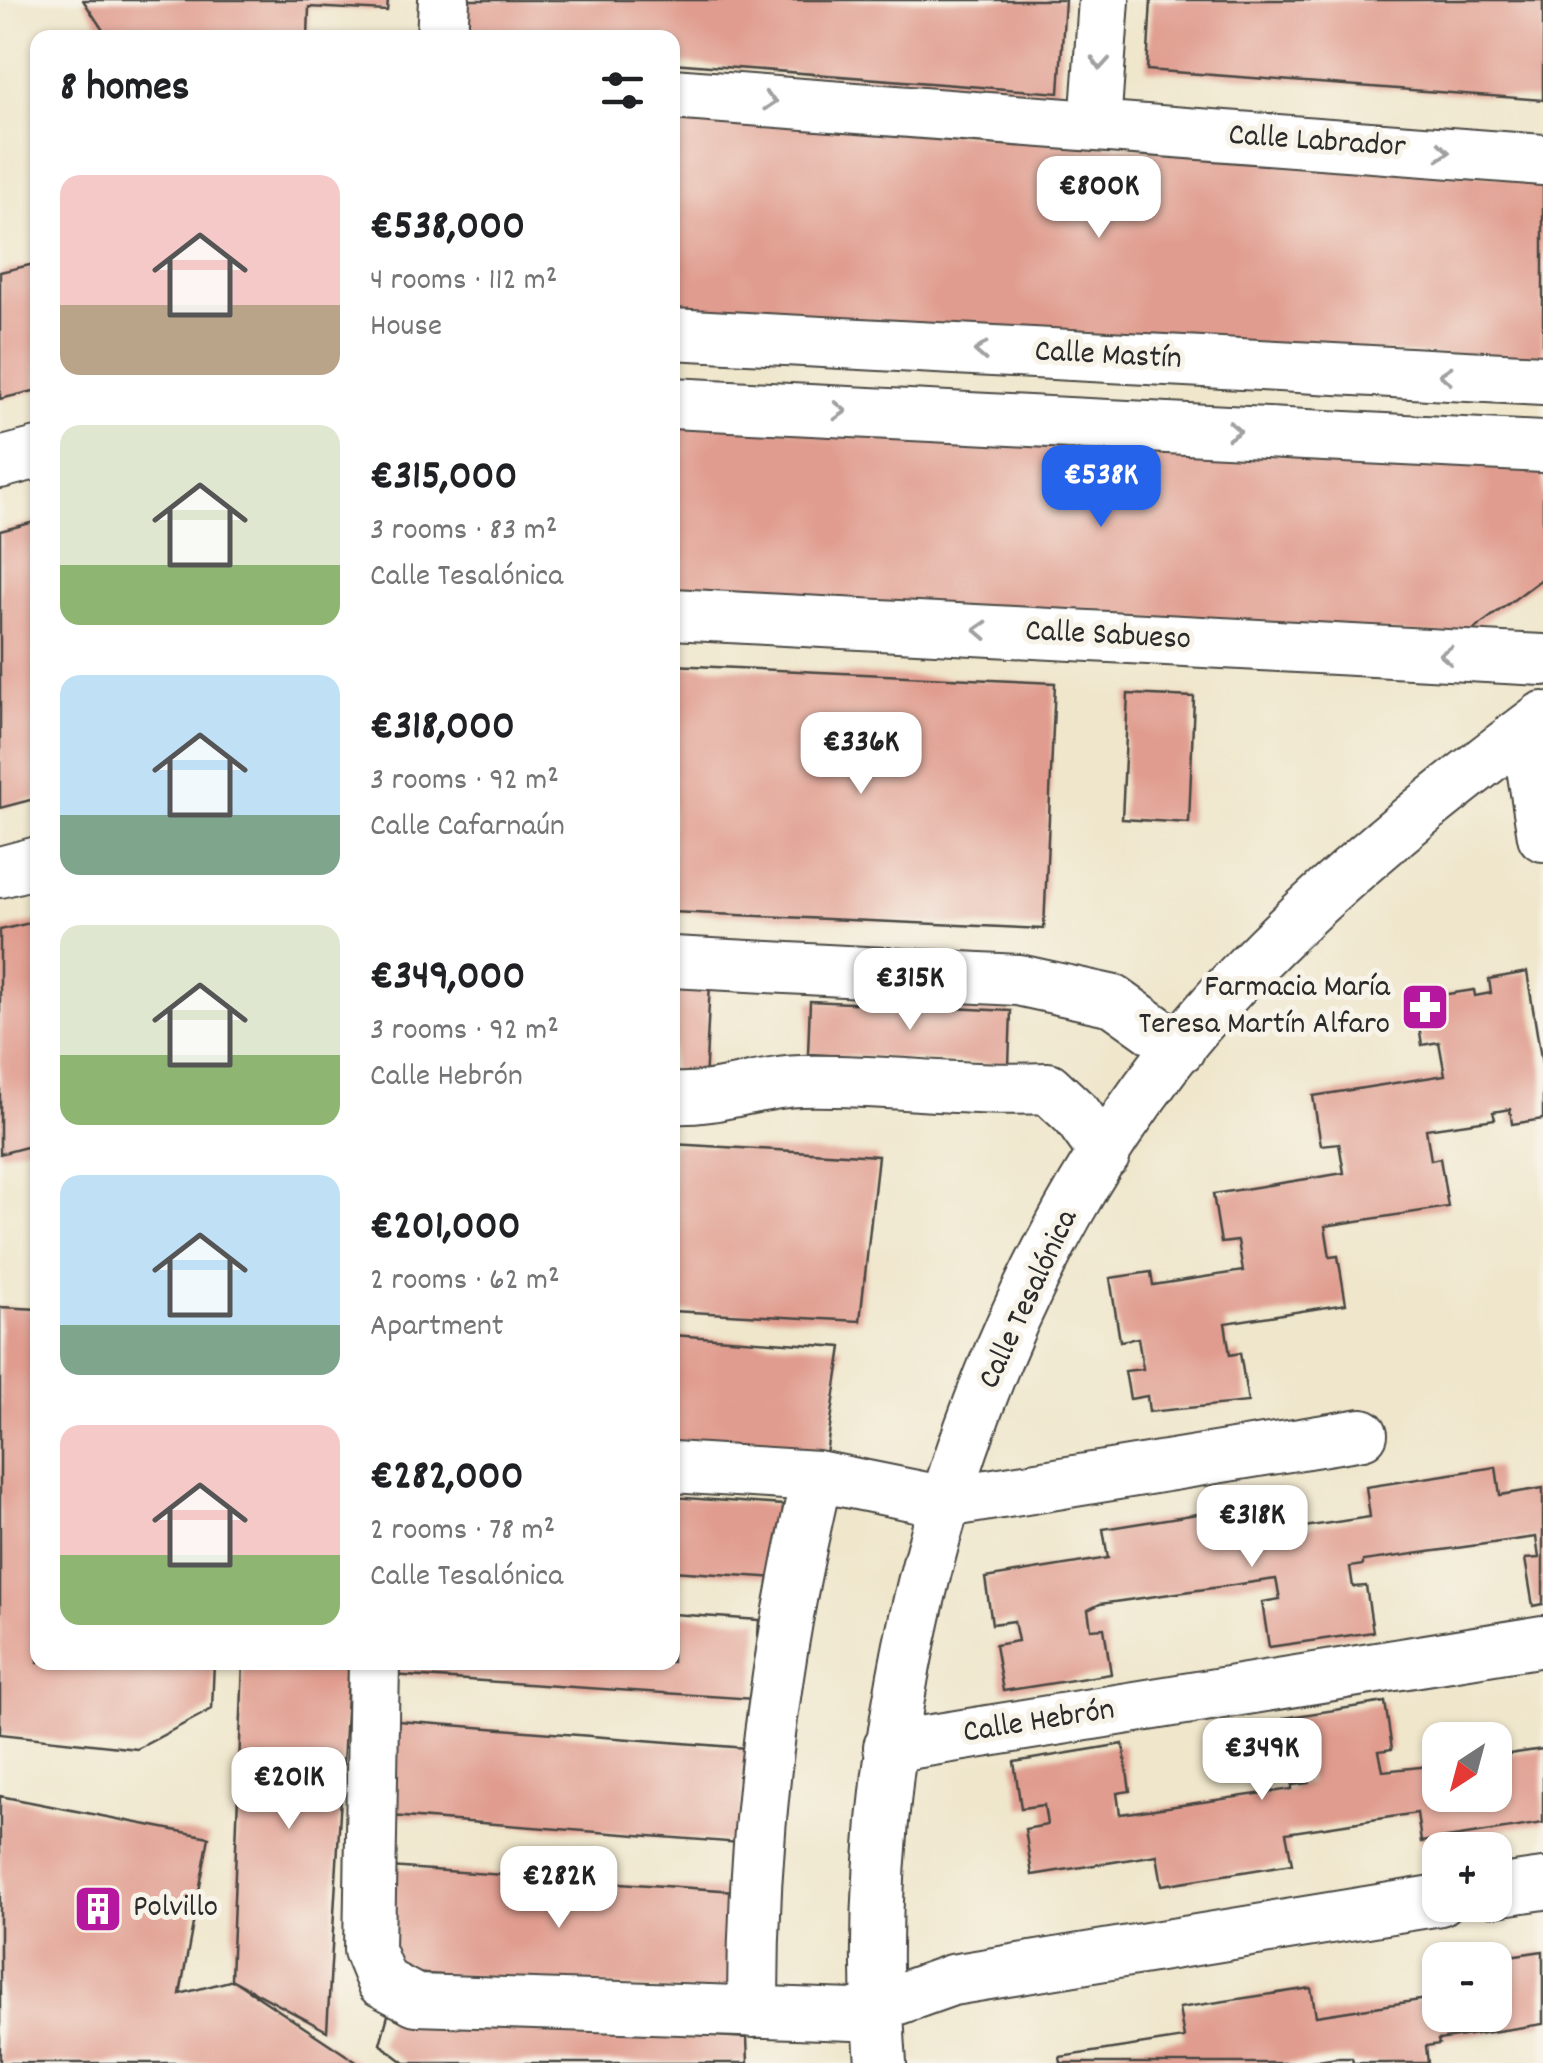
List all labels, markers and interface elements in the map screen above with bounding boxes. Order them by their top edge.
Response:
one-way arrow [1089,55,1111,71]
text: 8 homes [60,60,189,120]
icon: filters [595,63,650,118]
one-way arrow [762,90,778,112]
street label: Calle Labrador [1227,114,1407,172]
one-way arrow [1435,141,1451,163]
pin: €800K [1029,156,1169,241]
text: €800K [1059,165,1139,211]
text: €538,000 [370,199,525,259]
icon: home [140,215,260,335]
text: 4 rooms · 112 m² [370,259,557,305]
text: House [370,305,442,351]
street label: Calle Mastín [1033,330,1183,384]
one-way arrow [973,340,989,361]
one-way arrow [1437,365,1453,386]
one-way arrow [832,400,848,421]
one-way arrow [1227,421,1243,442]
pin: €538K [1031,445,1171,530]
text: €315,000 [370,449,517,509]
text: €538K [1064,454,1138,500]
icon: home [140,465,260,585]
text: 3 rooms · 83 m² [370,509,557,555]
text: Calle Tesalónica [370,555,563,601]
street label: Calle Sabueso [1024,610,1192,664]
one-way arrow [973,620,989,641]
one-way arrow [1437,644,1453,665]
text: €318,000 [370,699,515,759]
pin: €336K [791,712,931,797]
icon: home [140,715,260,835]
text: €336K [823,721,899,767]
text: 3 rooms · 92 m² [370,759,559,805]
text: Calle Cafarnaún [370,805,565,851]
pin: €315K [840,948,980,1033]
text: €349,000 [370,949,525,1009]
text: €315K [876,957,944,1003]
icon: home [140,965,260,1085]
place label: Farmacia María Teresa Martín Alfaro [1138,966,1391,1049]
pharmacy icon: Farmacia María Teresa Martín Alfaro [1399,981,1451,1033]
text: 3 rooms · 92 m² [370,1009,559,1055]
text: Calle Hebrón [370,1055,523,1101]
text: €201,000 [370,1199,521,1259]
street label: Calle Tesalónica [968,1202,1092,1397]
icon: home [140,1215,260,1335]
text: 2 rooms · 62 m² [370,1259,560,1305]
text: Apartment [370,1305,504,1351]
text: €282,000 [370,1449,524,1509]
icon: home [140,1465,260,1585]
pin: €318K [1182,1485,1322,1570]
text: €318K [1219,1494,1285,1540]
text: 2 rooms · 78 m² [370,1509,555,1555]
text: Calle Tesalónica [370,1555,563,1601]
street label: Calle Hebrón [960,1688,1118,1758]
pin: €349K [1192,1718,1332,1803]
north arrow [1422,1722,1512,1812]
map controls [1422,1722,1512,2032]
text: €349K [1225,1727,1299,1773]
pin: €201K [219,1747,359,1832]
text: €201K [253,1756,325,1802]
button: + [1422,1832,1512,1922]
pin: €282K [489,1846,629,1931]
text: €282K [522,1855,596,1901]
building icon: Polvillo [72,1883,124,1935]
place label: Polvillo [133,1886,218,1932]
button: − [1422,1942,1512,2032]

